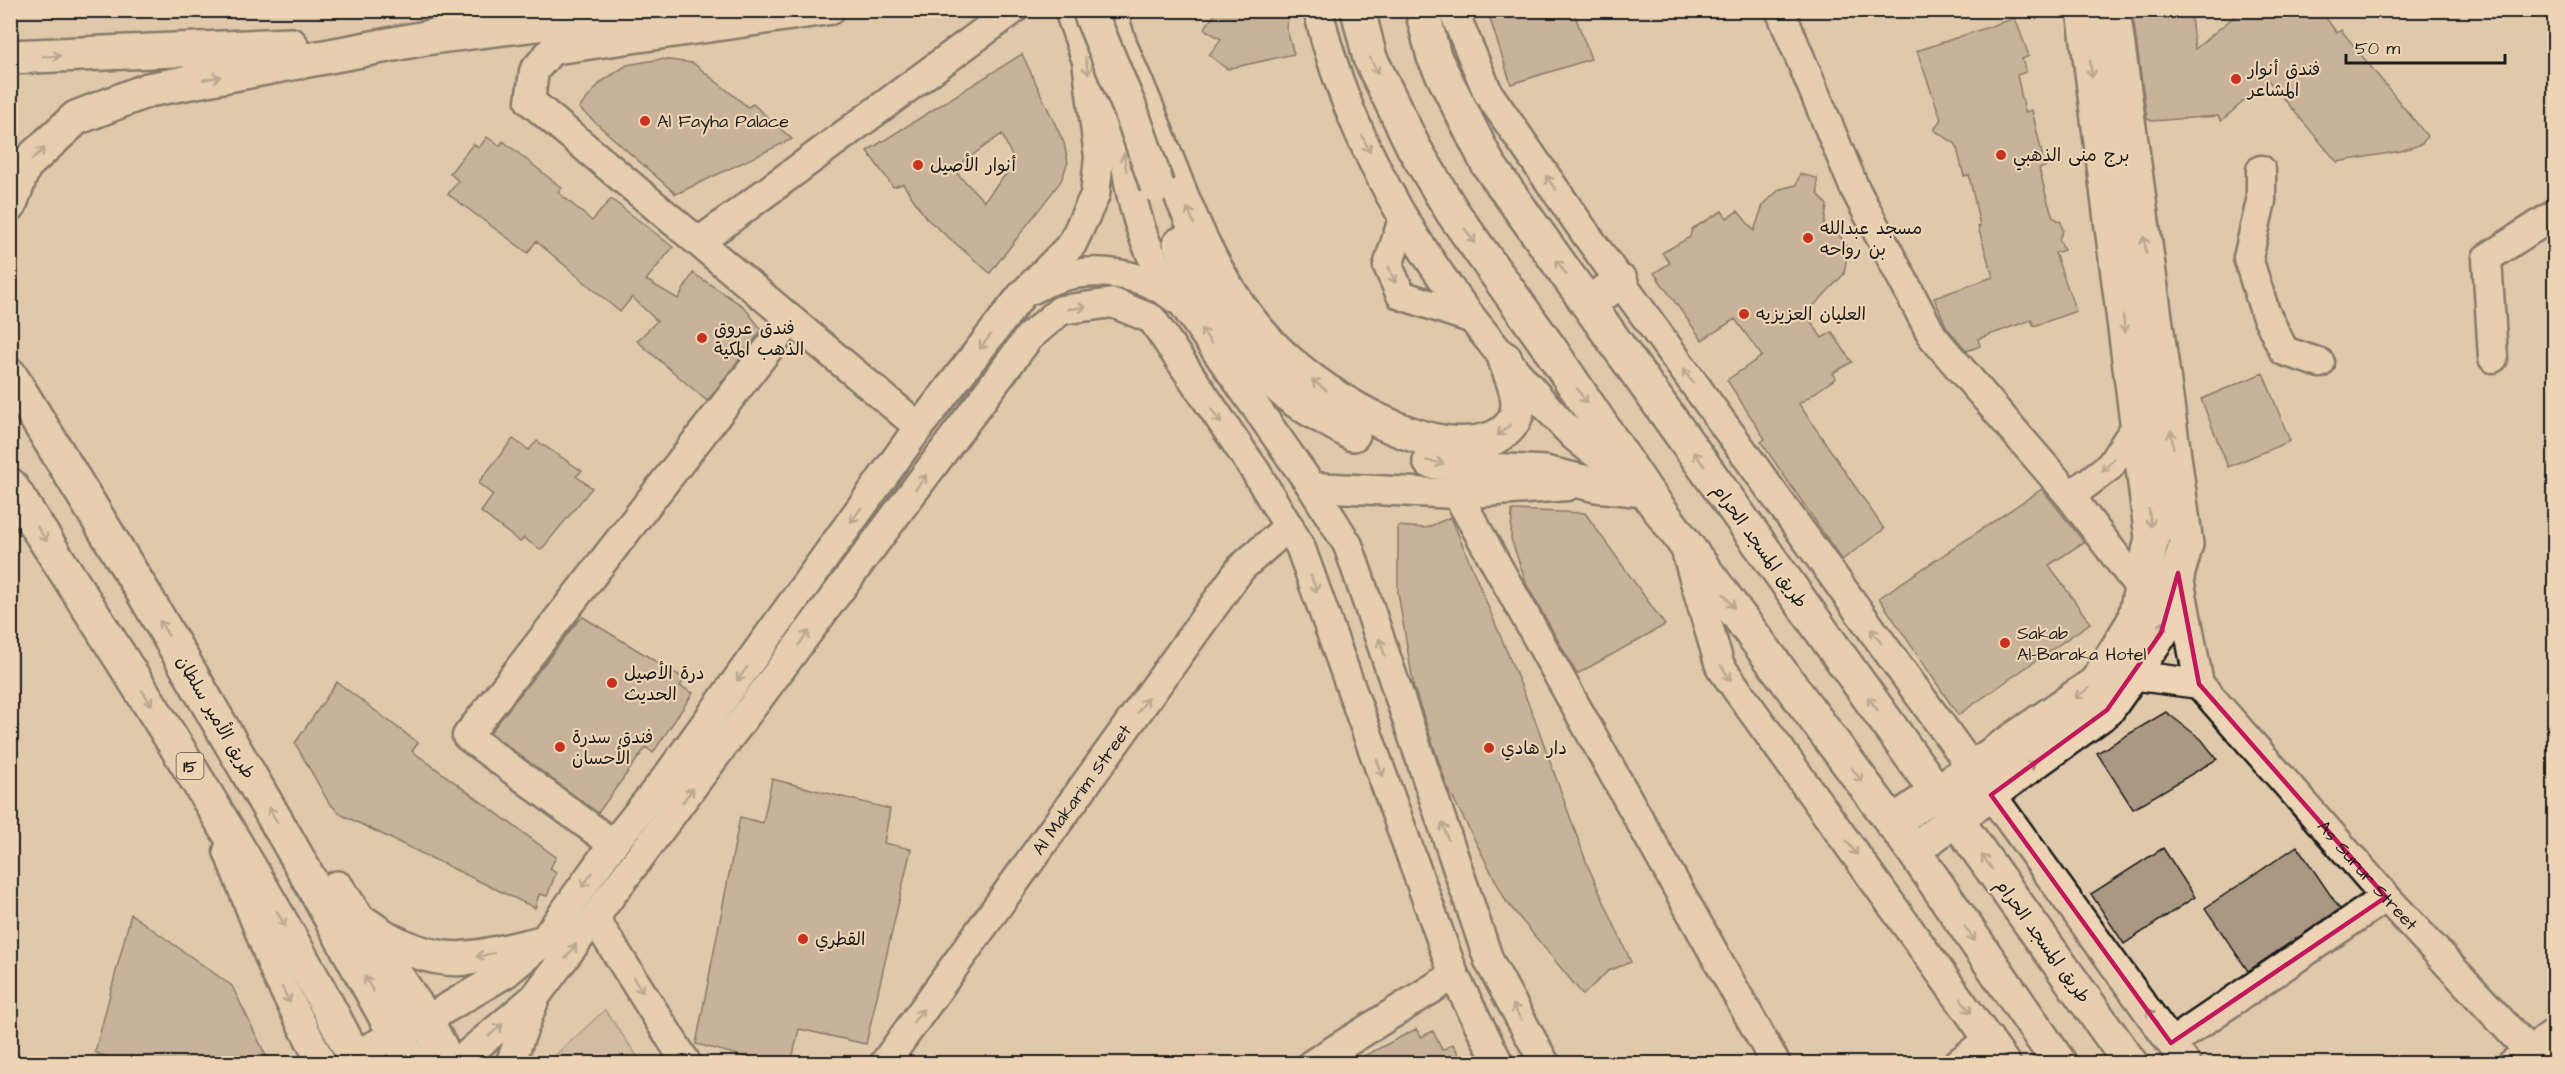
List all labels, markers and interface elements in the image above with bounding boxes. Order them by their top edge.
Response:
scale bar [2346,27,2505,65]
text: 50 m [2355,36,2400,61]
one-way arrow [42,51,62,62]
one-way arrow [1082,56,1093,75]
one-way arrow [1369,57,1381,75]
place label: فندق أنوار المشاعر [2246,57,2320,103]
one-way arrow [2086,58,2097,78]
one-way arrow [202,72,222,83]
marker: فندق أنوار المشاعر [2229,72,2243,86]
place label: Al Fayha Palace [657,109,789,135]
marker: Al Fayha Palace [638,114,652,128]
one-way arrow [1361,135,1373,153]
place label: برج منى الذهبي [2013,143,2129,171]
one-way arrow [30,147,45,161]
marker: برج منى الذهبي [1994,148,2008,162]
place label: أنوار الأصيل [930,153,1017,178]
one-way arrow [1119,153,1130,172]
marker: أنوار الأصيل [911,158,925,172]
one-way arrow [1545,176,1557,192]
one-way arrow [1185,207,1196,225]
place label: مسجد عبدالله بن رواحه [1820,216,1922,262]
one-way arrow [1464,228,1476,244]
marker: مسجد عبدالله بن رواحه [1801,231,1815,245]
one-way arrow [2140,236,2151,256]
one-way arrow [1555,259,1567,275]
one-way arrow [1387,265,1398,283]
one-way arrow [1067,302,1087,313]
place label: العليان العزيزيه [1756,302,1866,327]
marker: العليان العزيزيه [1737,307,1751,321]
one-way arrow [2119,314,2130,334]
place label: فندق عروق الذهب المكية [714,316,804,362]
one-way arrow [1200,328,1212,345]
marker: فندق عروق الذهب المكية [695,331,709,345]
one-way arrow [978,334,991,350]
one-way arrow [1682,369,1694,385]
one-way arrow [1312,379,1328,391]
one-way arrow [1576,387,1588,404]
one-way arrow [1210,408,1222,424]
one-way arrow [1496,423,1512,437]
one-way arrow [2166,429,2177,449]
one-way arrow [1693,452,1705,468]
one-way arrow [1424,457,1444,468]
one-way arrow [2101,457,2116,472]
one-way arrow [915,475,927,491]
street label: طريق المسجد الحرام [1705,479,1813,614]
one-way arrow [849,507,862,523]
one-way arrow [2144,507,2155,527]
one-way arrow [36,525,48,542]
one-way arrow [1309,574,1320,593]
one-way arrow [1723,593,1735,609]
one-way arrow [158,620,170,637]
one-way arrow [2156,620,2167,638]
place label: Sakab Al-Baraka Hotel [2017,621,2146,667]
one-way arrow [1870,629,1882,645]
one-way arrow [798,631,811,647]
marker: Sakab Al-Baraka Hotel [1998,636,2012,650]
one-way arrow [1376,638,1387,657]
street label: طريق الأمير سلطان [170,651,261,784]
place label: درة الأصيل الحديث [624,661,705,707]
one-way arrow [1720,664,1732,680]
one-way arrow [736,665,748,681]
marker: درة الأصيل الحديث [605,676,619,690]
one-way arrow [2075,687,2091,699]
one-way arrow [141,689,153,706]
one-way arrow [1867,696,1879,712]
one-way arrow [1137,697,1149,713]
street label: Al Makarim Street [1026,719,1138,860]
place label: فندق سدرة الأحسان [572,725,653,771]
place label: دار هادي [1501,736,1567,761]
marker: فندق سدرة الأحسان [553,740,567,754]
marker: دار هادي [1482,741,1496,755]
road number: 15 [176,753,204,779]
one-way arrow [1375,758,1386,776]
one-way arrow [2020,761,2036,773]
one-way arrow [1851,767,1863,783]
one-way arrow [681,787,694,803]
one-way arrow [266,807,278,824]
street label: As Surur Street [2311,815,2424,937]
one-way arrow [1439,822,1450,841]
one-way arrow [1846,839,1858,855]
one-way arrow [1981,855,1993,871]
one-way arrow [581,872,594,888]
street label: طريق المسجد الحرام [1988,874,2096,1009]
one-way arrow [276,909,287,927]
one-way arrow [1964,926,1976,942]
place label: القطري [815,927,865,952]
marker: القطري [796,932,810,946]
one-way arrow [564,943,577,959]
one-way arrow [475,950,495,961]
one-way arrow [362,976,374,993]
one-way arrow [632,977,645,994]
one-way arrow [281,986,293,1004]
one-way arrow [1960,998,1972,1014]
one-way arrow [1511,1004,1523,1021]
one-way arrow [912,1009,924,1025]
one-way arrow [2146,1009,2158,1025]
one-way arrow [488,1024,504,1037]

